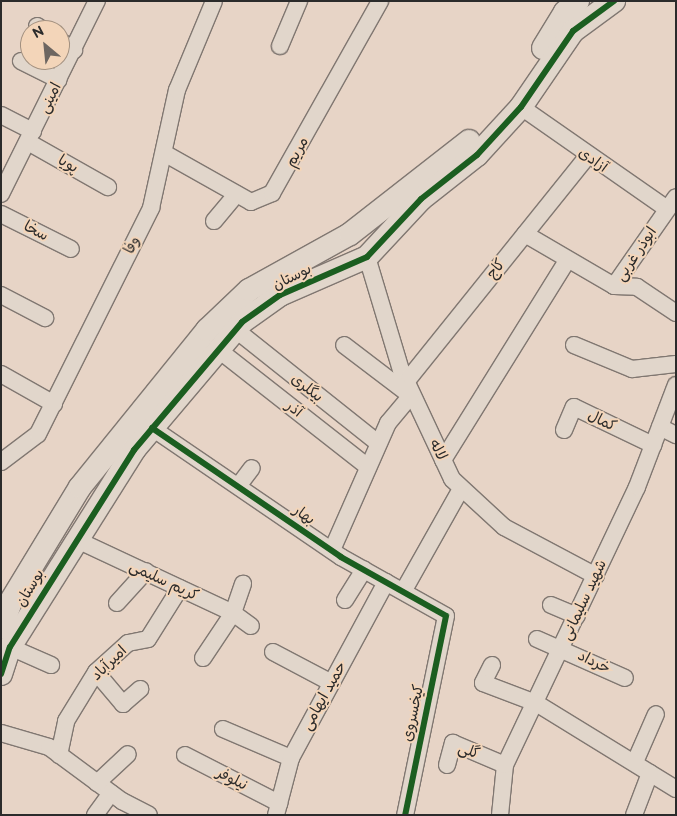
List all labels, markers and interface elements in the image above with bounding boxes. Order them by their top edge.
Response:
north arrow [20,20,70,70]
text: N [30,22,47,42]
street label: امینی [35,80,65,116]
street label: مریم [281,134,313,170]
street label: آزادی [575,144,611,176]
street label: پویا [55,151,81,177]
street label: سخا [21,217,51,245]
street label: ابوذر غربی [611,224,661,284]
street label: وفا [120,233,144,257]
street label: کاج [483,256,509,282]
street label: بوستان [270,260,314,294]
street label: بیگلری [287,370,327,406]
street label: آذر [282,397,306,421]
street label: کمال [585,406,619,436]
street label: لاله [425,437,451,463]
street label: بهار [290,501,318,529]
street label: کریم سلیمی [127,557,201,605]
street label: شهید سلیمانی [558,557,610,643]
street label: بوستان [12,566,48,610]
street label: امیرآباد [87,642,131,684]
street label: خرداد [575,646,613,678]
street label: حمید ایهامی [298,659,350,733]
street label: کیخسروی [398,683,428,743]
street label: گلی [456,739,482,763]
street label: نیلوفر [213,764,251,794]

